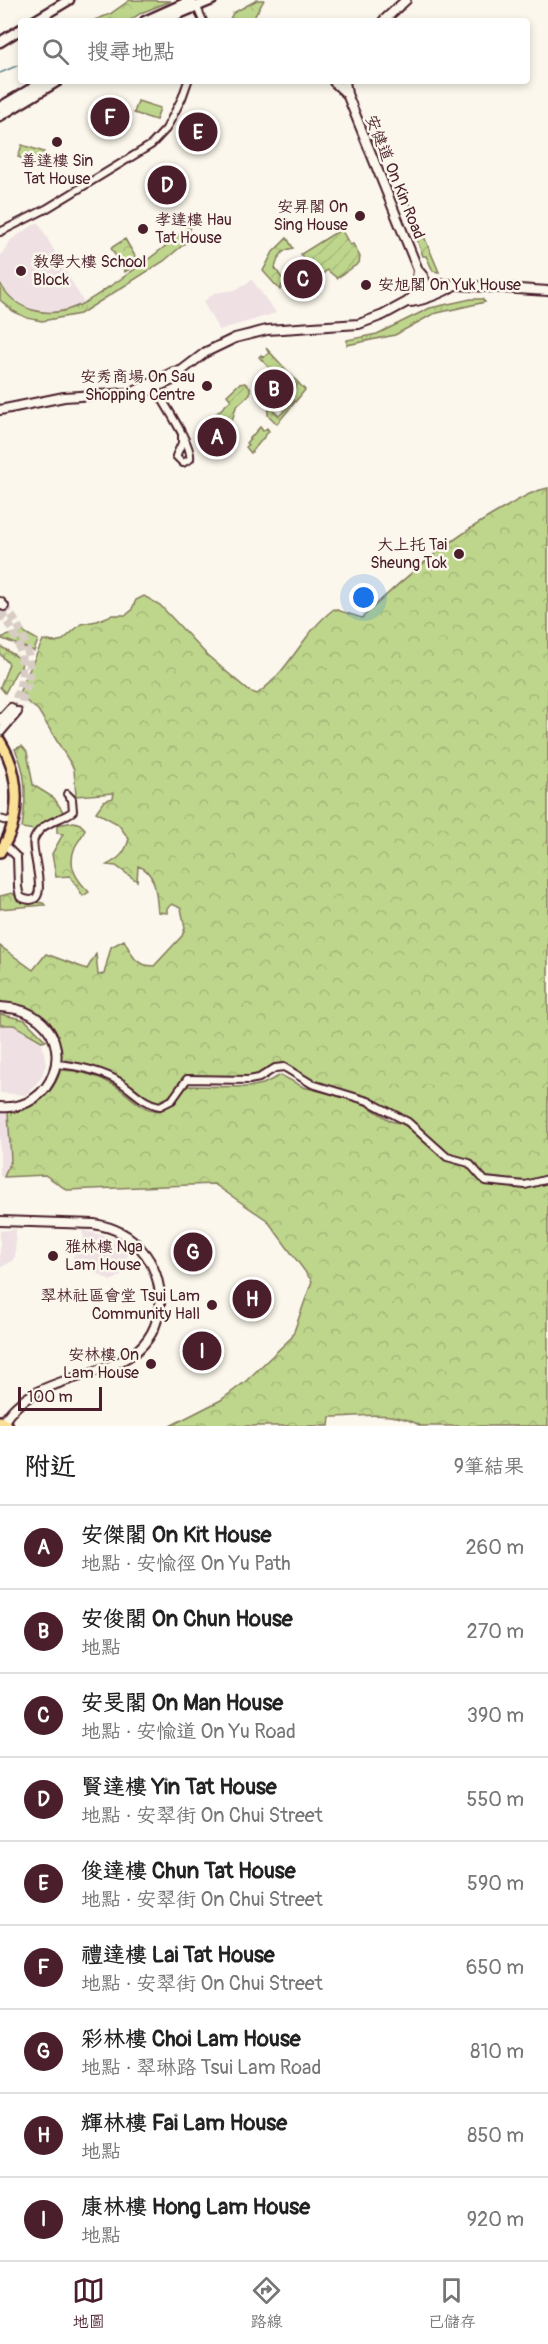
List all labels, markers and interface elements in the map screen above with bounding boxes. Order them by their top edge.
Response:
search box [18,18,530,84]
icon: search [39,35,72,68]
text: 搜尋地點 [87,38,175,66]
pin: F [90,94,130,140]
pin: E [178,110,218,154]
street label: 安健道 On Kin Road [361,112,429,242]
marker: 善達樓 Sin Tat House [50,135,64,149]
place label: 善達樓 Sin Tat House [21,151,93,189]
pin: D [148,162,186,207]
place label: 安昇閣 On Sing House [274,197,348,235]
marker: 安昇閣 On Sing House [353,209,367,223]
place label: 孝達樓 Hau Tat House [155,210,232,248]
marker: 孝達樓 Hau Tat House [136,222,150,236]
place label: 教學大樓 School Block [33,252,146,290]
pin: C [284,256,322,302]
marker: 教學大樓 School Block [14,264,28,278]
place label: 安旭閣 On Yuk House [378,275,521,295]
marker: 安旭閣 On Yuk House [359,278,373,292]
pin: B [254,366,294,412]
place label: 安秀商場 On Sau Shopping Centre [80,367,195,405]
marker: 安秀商場 On Sau Shopping Centre [200,379,214,393]
pin: A [198,414,236,460]
place label: 大上托 Tai Sheung Tok [370,535,447,573]
marker: 大上托 Tai Sheung Tok [452,547,466,561]
your location [349,583,378,612]
pin: G [174,1230,212,1274]
place label: 雅林樓 Nga Lam House [65,1237,143,1275]
marker: 雅林樓 Nga Lam House [46,1249,60,1263]
pin: H [232,1276,272,1322]
place label: 翠林社區會堂 Tsui Lam Community Hall [41,1286,200,1324]
marker: 翠林社區會堂 Tsui Lam Community Hall [205,1298,219,1312]
pin: I [182,1328,222,1374]
place label: 安林樓 On Lam House [63,1345,139,1383]
marker: 安林樓 On Lam House [144,1357,158,1371]
scale bar [18,1384,102,1412]
text: 100 m [27,1387,73,1407]
text: 附近 [24,1451,76,1483]
text: 9筆結果 [454,1454,524,1479]
text: 安傑閣 On Kit House [81,1521,271,1549]
text: A [37,1535,50,1560]
text: 260 m [465,1535,524,1560]
text: 地點 · 安愉徑 On Yu Path [81,1551,291,1576]
text: 安俊閣 On Chun House [81,1605,293,1633]
text: B [38,1619,49,1644]
text: 270 m [466,1619,524,1644]
text: 地點 [81,1635,121,1660]
text: 安旻閣 On Man House [81,1689,283,1717]
text: C [37,1703,50,1728]
text: 390 m [467,1703,524,1728]
text: 地點 · 安愉道 On Yu Road [81,1719,296,1744]
text: 賢達樓 Yin Tat House [81,1773,277,1801]
text: D [37,1787,50,1812]
text: 550 m [467,1787,524,1812]
text: 地點 · 安翠街 On Chui Street [81,1803,323,1828]
text: 俊達樓 Chun Tat House [81,1857,296,1885]
text: E [38,1871,49,1896]
text: 590 m [467,1871,524,1896]
text: 地點 · 安翠街 On Chui Street [81,1887,323,1912]
text: 禮達樓 Lai Tat House [81,1941,275,1969]
text: F [37,1955,50,1980]
text: 650 m [466,1955,524,1980]
text: 地點 · 安翠街 On Chui Street [81,1971,323,1996]
text: 彩林樓 Choi Lam House [81,2025,301,2053]
text: G [37,2039,50,2064]
text: 810 m [470,2039,524,2064]
text: 地點 · 翠琳路 Tsui Lam Road [81,2055,321,2080]
text: 輝林樓 Fai Lam House [81,2109,287,2137]
text: H [37,2123,50,2148]
text: 850 m [467,2123,524,2148]
text: 地點 [81,2139,121,2164]
text: 康林樓 Hong Lam House [81,2193,310,2221]
text: I [41,2207,46,2232]
text: 920 m [467,2207,524,2232]
text: 地點 [81,2223,121,2248]
tab: 地圖 [72,2274,105,2332]
tab: 路線 [250,2274,283,2332]
tab: 已儲存 [428,2274,476,2332]

